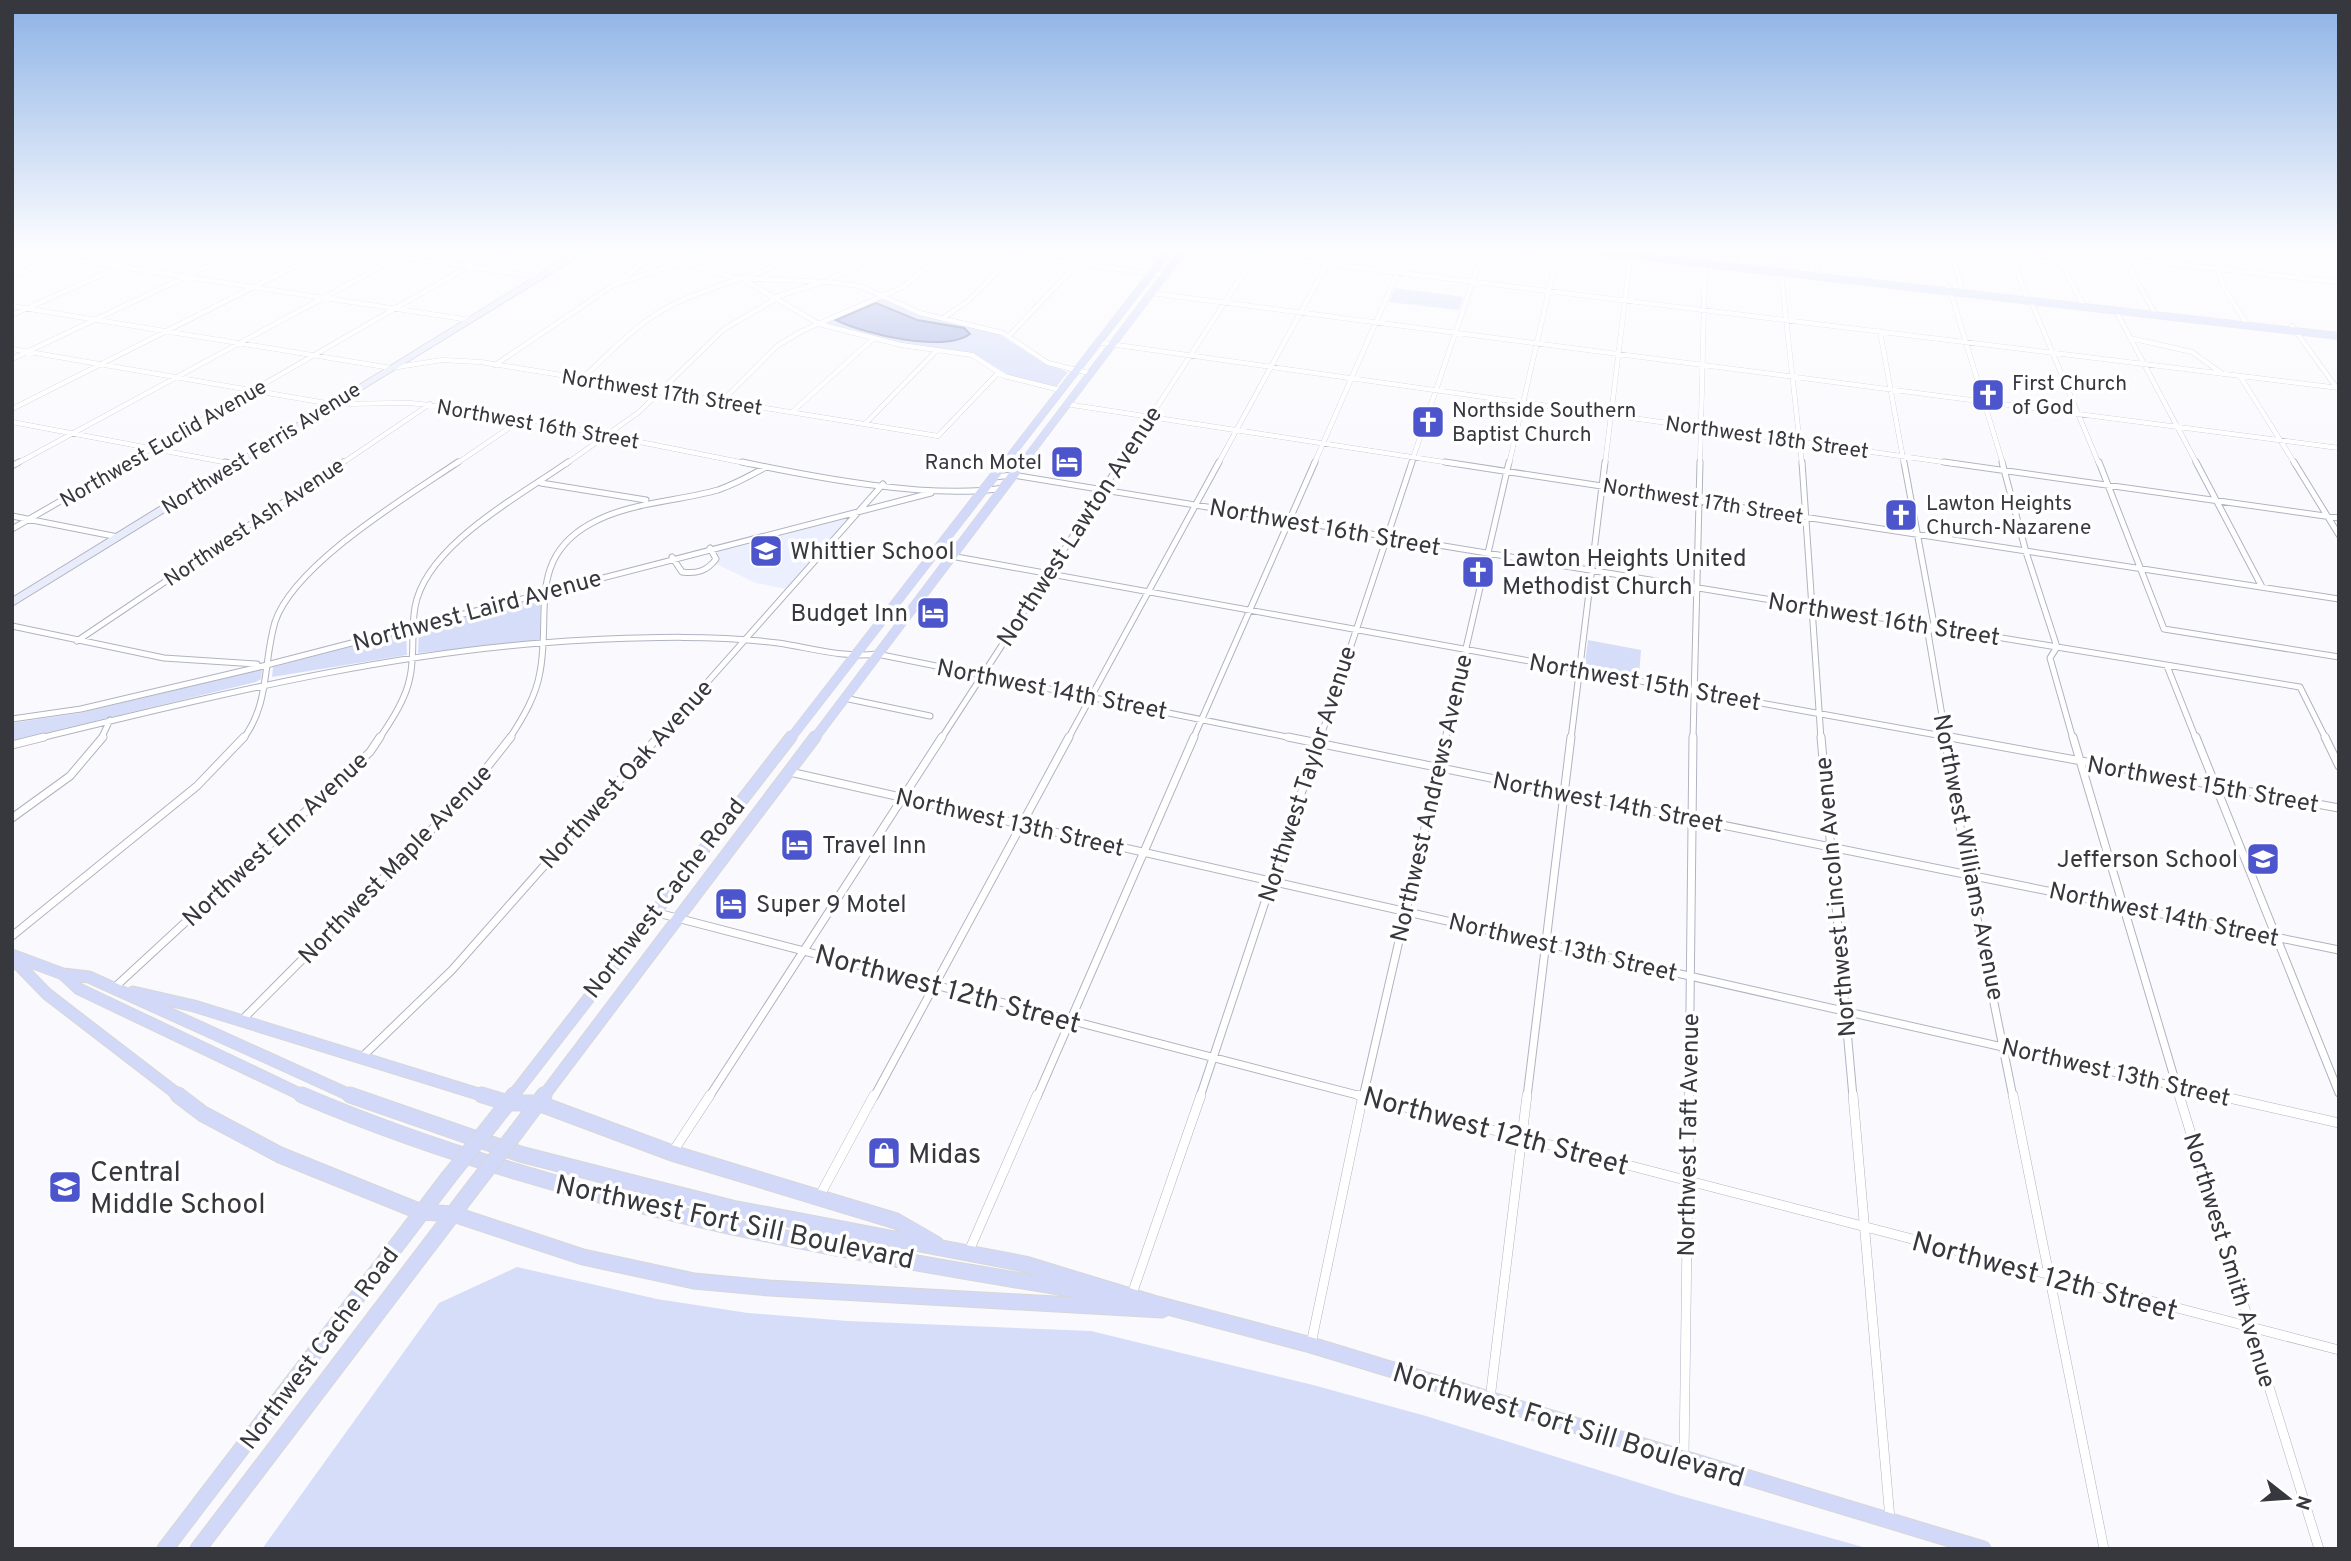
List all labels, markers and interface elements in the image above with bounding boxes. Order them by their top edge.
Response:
street label: Northwest 17th Street [560,364,764,423]
place label: First Church of God [2012,371,2127,422]
street label: Northwest Euclid Avenue [56,374,272,515]
church icon: First Church of God [1969,376,2007,414]
street label: Northwest Ferris Avenue [157,377,366,522]
street label: Northwest 16th Street [434,394,641,457]
place label: Northside Southern Baptist Church [1452,398,1636,449]
street label: Northwest Lawton Avenue [992,401,1170,653]
church icon: Northside Southern Baptist Church [1409,403,1447,441]
street label: Northwest 18th Street [1663,411,1870,466]
hotel icon: Ranch Motel [1048,443,1086,481]
place label: Ranch Motel [925,450,1042,477]
street label: Northwest Ash Avenue [159,453,350,594]
street label: Northwest 17th Street [1601,473,1805,532]
place label: Lawton Heights Church-Nazarene [1926,491,2091,542]
street label: Northwest 16th Street [1207,494,1443,564]
church icon: Lawton Heights Church-Nazarene [1882,496,1920,534]
school or university icon: Whittier School [747,532,785,570]
place label: Whittier School [790,538,955,568]
place label: Lawton Heights United Methodist Church [1502,545,1747,603]
church icon: Lawton Heights United Methodist Church [1459,553,1497,591]
street label: Northwest Laird Avenue [350,564,605,660]
street label: Northwest 16th Street [1766,588,2002,654]
hotel icon: Budget Inn [914,594,952,632]
place label: Budget Inn [790,600,908,630]
street label: Northwest Taylor Avenue [1253,643,1365,907]
street label: Northwest 15th Street [1526,649,1763,719]
street label: Northwest Andrews Avenue [1385,652,1481,945]
street label: Northwest 14th Street [934,654,1170,728]
street label: Northwest Oak Avenue [535,674,720,876]
street label: Northwest Williams Avenue [1925,712,2010,1003]
street label: Northwest Elm Avenue [177,747,375,934]
street label: Northwest 15th Street [2084,751,2321,821]
street label: Northwest Lincoln Avenue [1810,756,1864,1038]
street label: Northwest Maple Avenue [293,759,500,972]
street label: Northwest 14th Street [1490,767,1726,841]
street label: Northwest 13th Street [892,783,1127,865]
street label: Northwest Cache Road [578,793,753,1005]
hotel icon: Travel Inn [778,826,816,864]
place label: Travel Inn [822,832,926,862]
school or university icon: Jefferson School [2244,840,2282,878]
place label: Jefferson School [2057,846,2238,876]
street label: Northwest 14th Street [2046,877,2281,955]
hotel icon: Super 9 Motel [712,885,750,923]
place label: Super 9 Motel [756,891,907,921]
street label: Northwest 13th Street [1445,908,1680,990]
street label: Northwest 12th Street [810,938,1084,1044]
street label: Northwest Taft Avenue [1673,1013,1707,1257]
street label: Northwest 13th Street [1998,1033,2233,1115]
street label: Northwest 12th Street [1358,1080,1632,1186]
street label: Northwest Smith Avenue [2175,1129,2281,1392]
shop icon: Midas [865,1134,903,1172]
place label: Midas [908,1138,981,1174]
place label: Central Middle School [90,1156,266,1224]
school or university icon: Central Middle School [46,1168,84,1206]
street label: Northwest Fort Sill Boulevard [552,1168,917,1280]
street label: Northwest 12th Street [1907,1225,2181,1331]
street label: Northwest Cache Road [235,1242,407,1456]
street label: Northwest Fort Sill Boulevard [1388,1356,1748,1498]
north arrow [2253,1463,2323,1533]
text: N [2289,1492,2316,1512]

